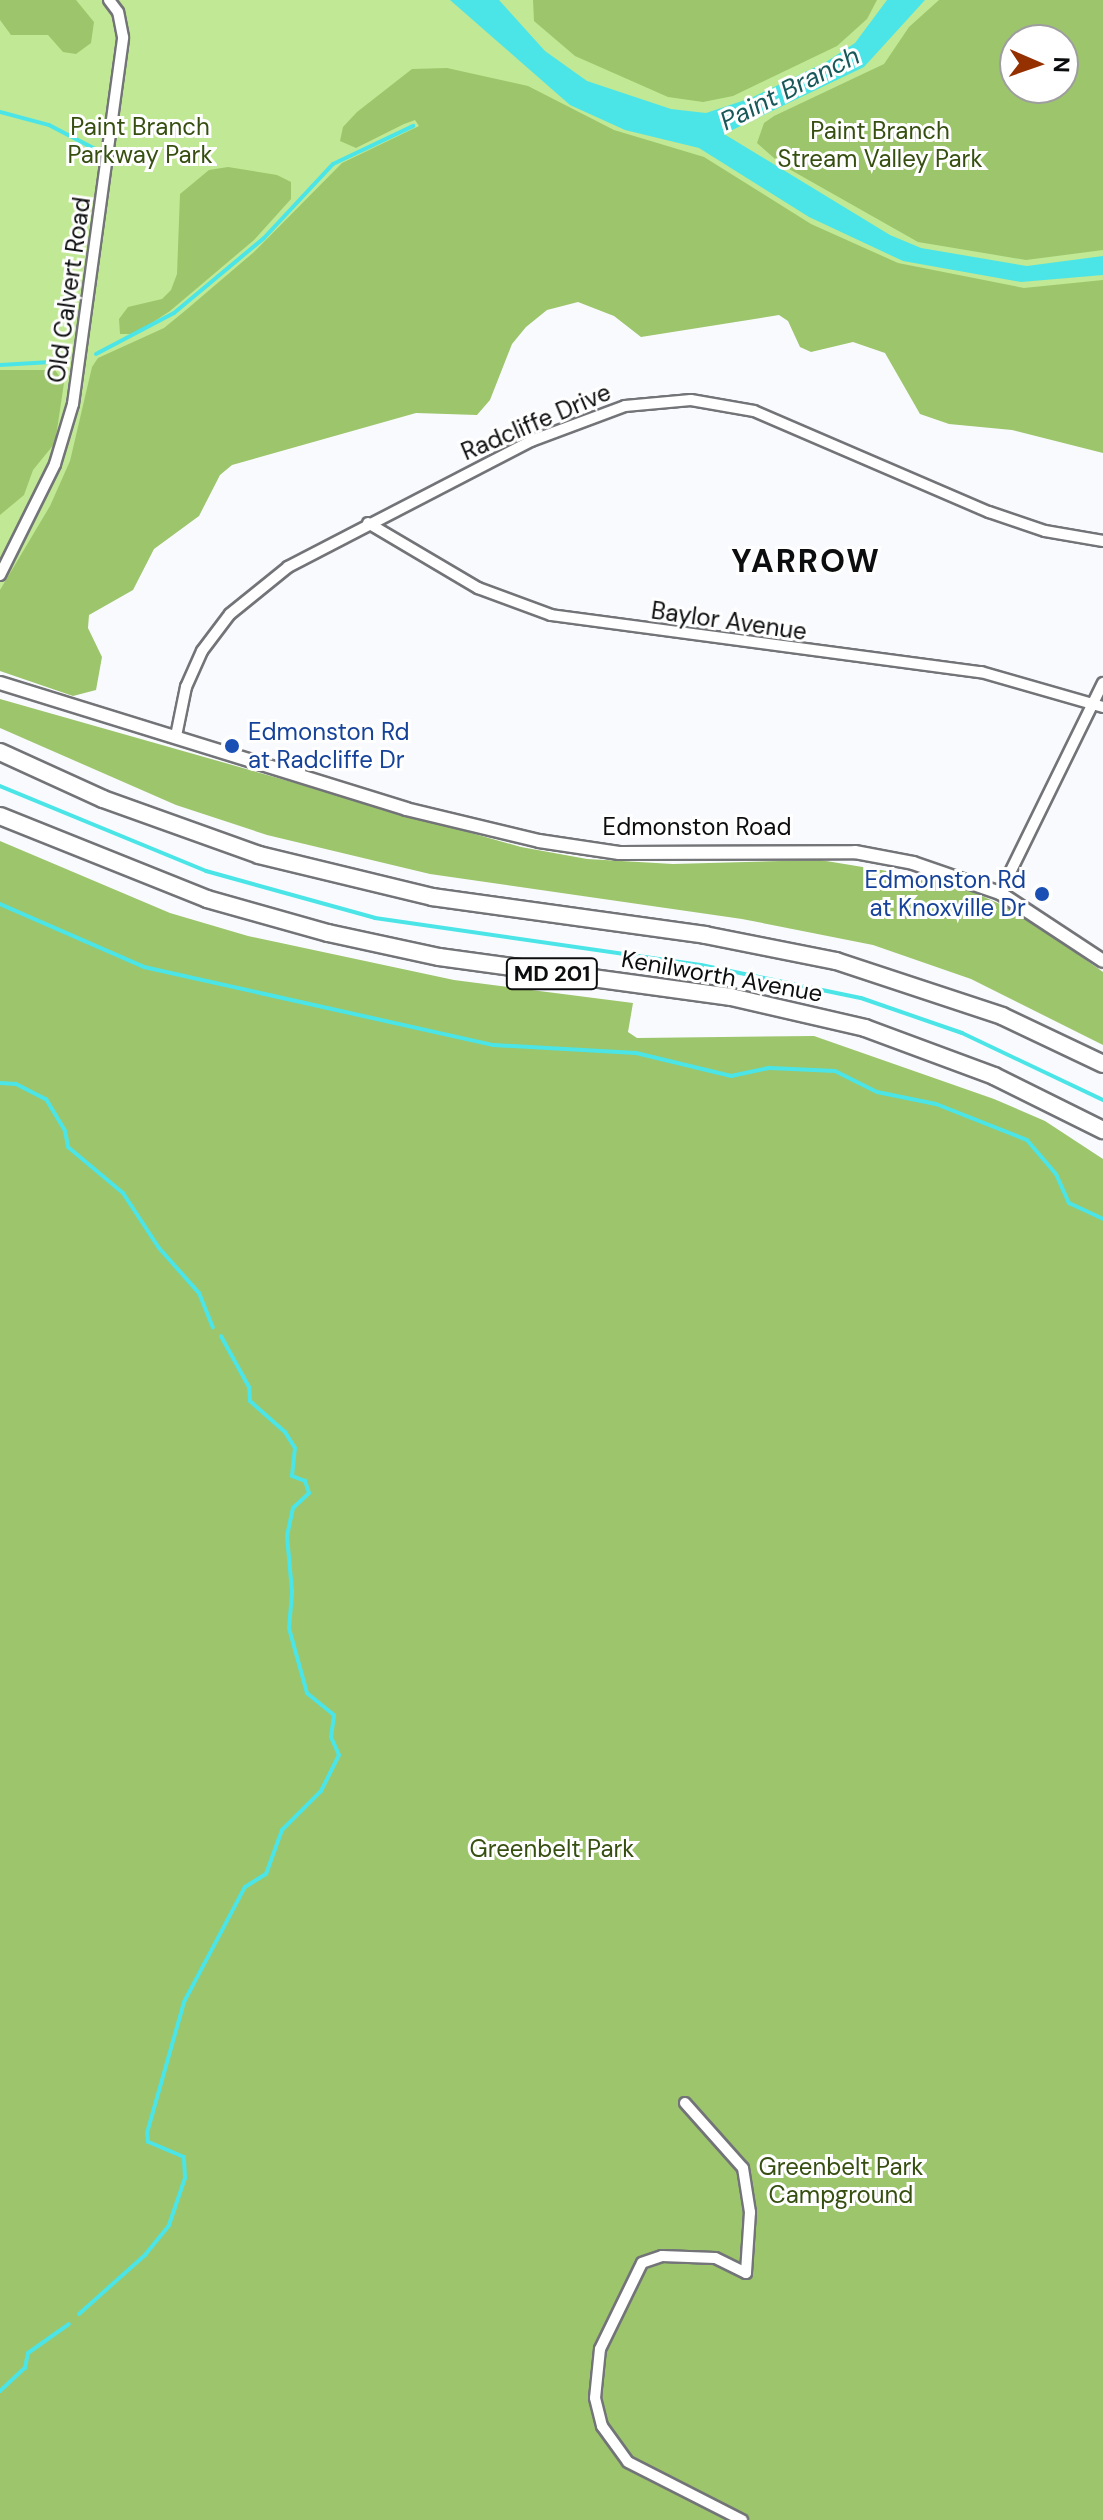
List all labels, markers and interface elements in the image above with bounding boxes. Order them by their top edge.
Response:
north arrow [999,24,1079,104]
water label: Paint Branch [715,40,865,138]
text: N [1047,56,1076,73]
park label: Paint Branch Parkway Park [67,113,213,169]
park label: Paint Branch Stream Valley Park [778,117,982,173]
street label: Old Calvert Road [42,195,96,385]
street label: Radcliffe Drive [457,378,615,466]
district label: YARROW [731,542,881,580]
street label: Baylor Avenue [649,596,809,646]
place label: Edmonston Rd at Radcliffe Dr [248,718,410,774]
marker: Edmonston Rd at Radcliffe Dr [223,737,241,755]
street label: Edmonston Road [603,813,791,841]
place label: Edmonston Rd at Knoxville Dr [864,866,1026,922]
marker: Edmonston Rd at Knoxville Dr [1033,885,1051,903]
street label: Kenilworth Avenue [619,944,825,1008]
road number: MD 201 [504,956,600,992]
park label: Greenbelt Park [470,1835,634,1863]
park label: Greenbelt Park Campground [759,2153,923,2209]

